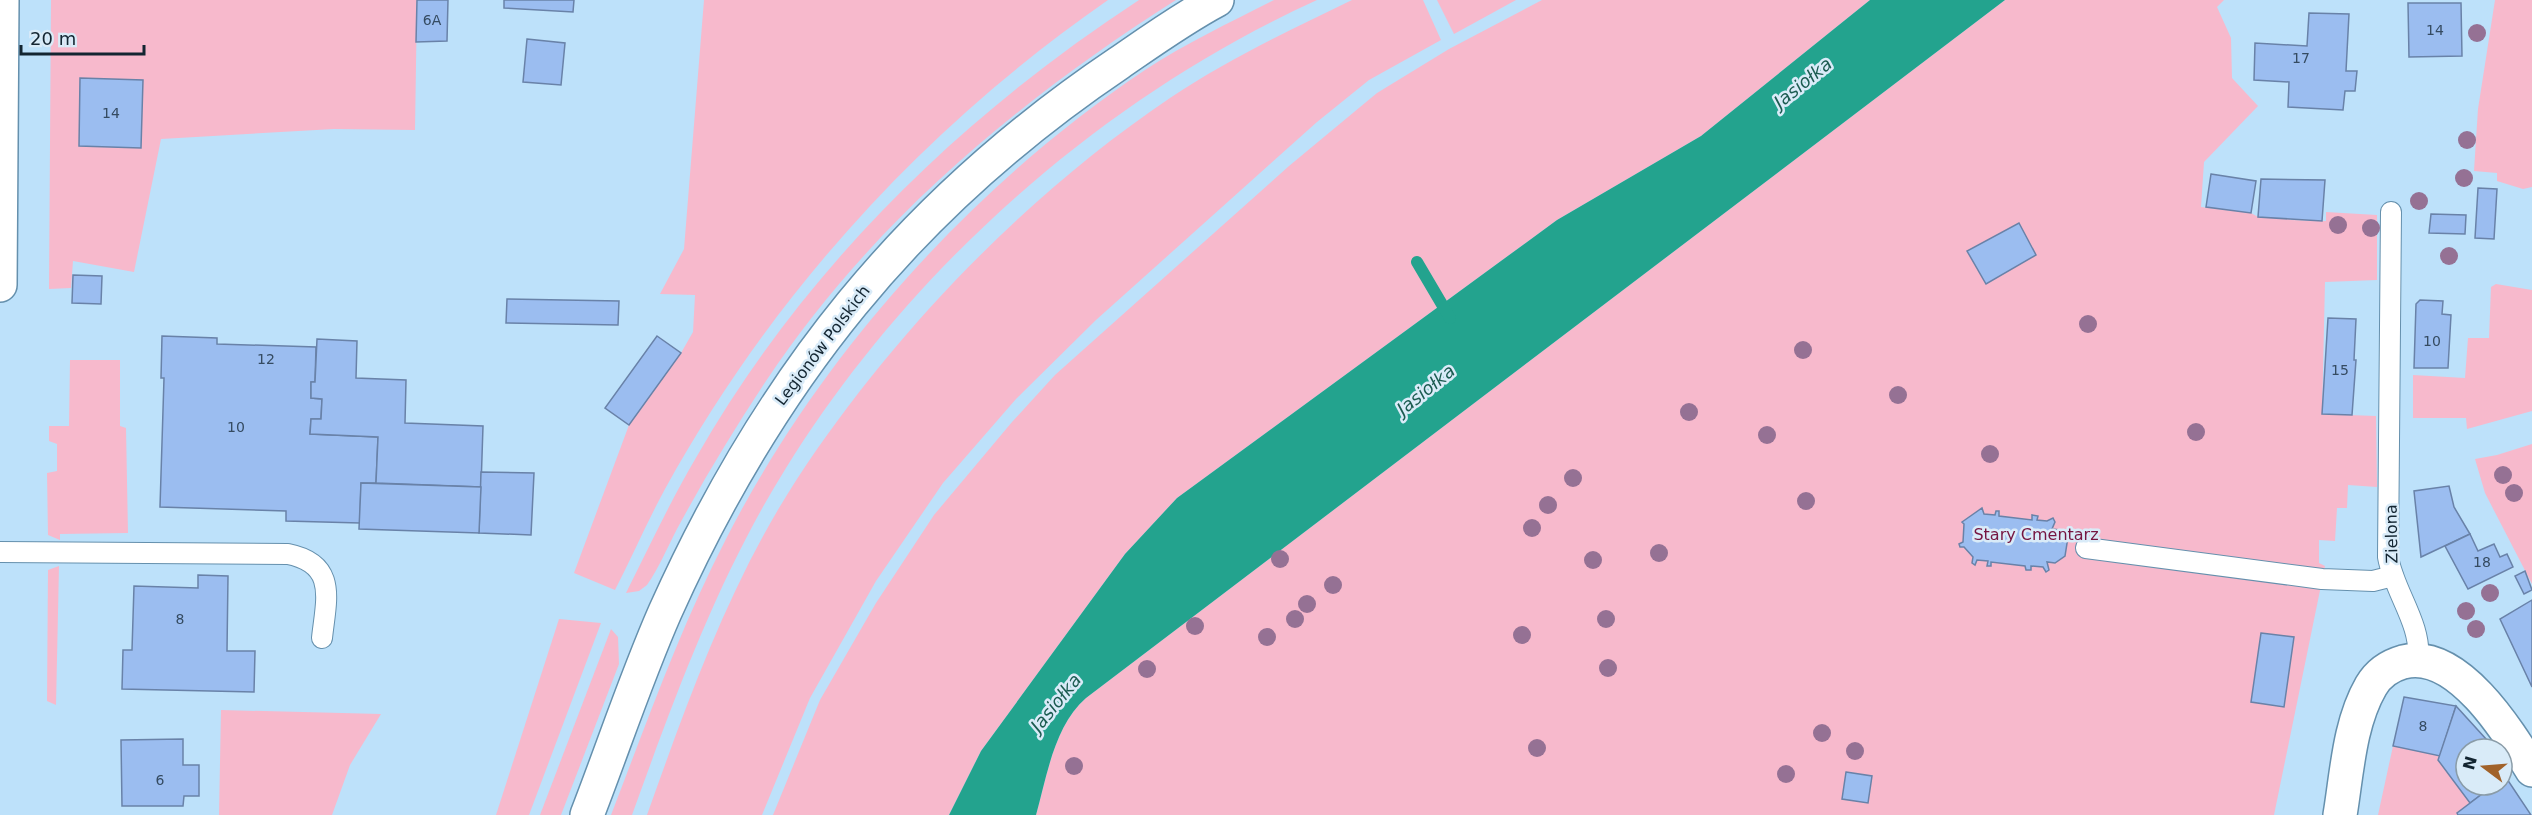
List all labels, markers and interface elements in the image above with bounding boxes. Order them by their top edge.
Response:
house number: 6A [423,12,442,28]
scale bar [21,18,144,56]
house number: 14 [2426,22,2444,38]
text: 20 m [30,28,76,49]
house number: 17 [2292,50,2310,66]
water label: Jasiołka [1767,53,1836,114]
house number: 14 [102,105,120,121]
street label: Legionów Polskich [771,282,874,409]
house number: 10 [2423,333,2441,349]
house number: 12 [257,351,275,367]
water label: Jasiołka [1390,360,1459,421]
house number: 15 [2331,362,2349,378]
house number: 10 [227,419,245,435]
street label: Zielona [2381,504,2402,564]
park label: Stary Cmentarz [1973,525,2099,544]
house number: 18 [2473,554,2491,570]
house number: 8 [176,611,184,627]
water label: Jasiołka [1024,670,1085,738]
house number: 8 [2419,718,2427,734]
north arrow [2454,737,2514,797]
text: N [2459,754,2481,772]
house number: 6 [156,772,165,788]

